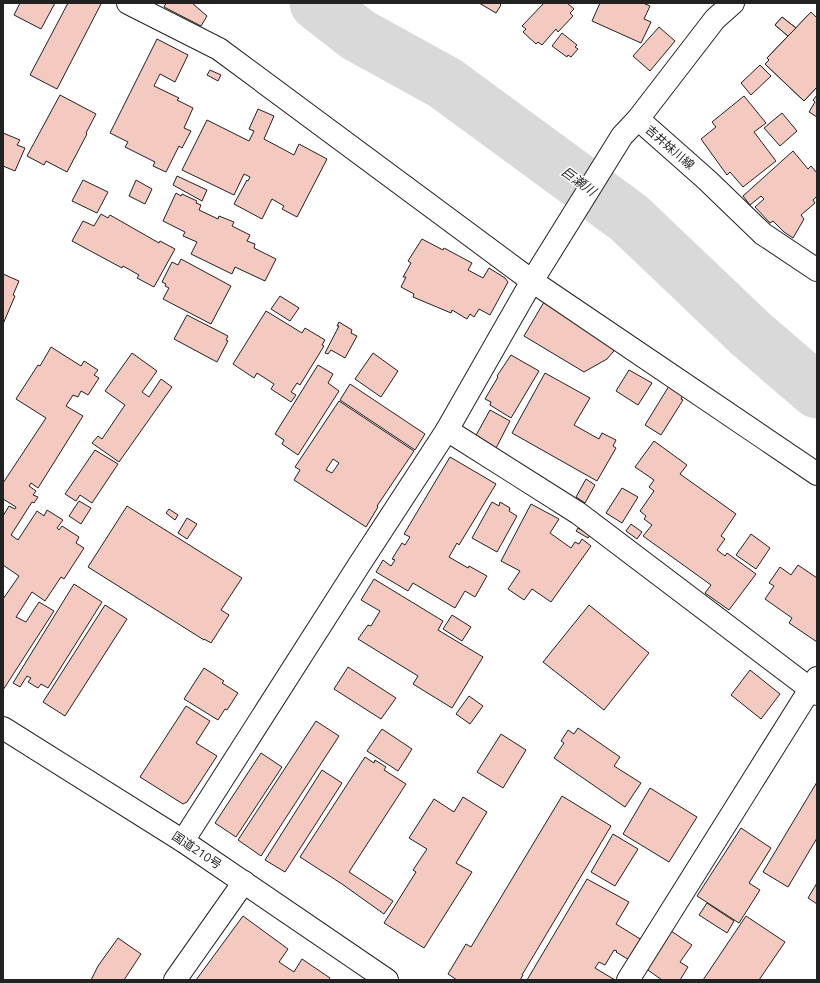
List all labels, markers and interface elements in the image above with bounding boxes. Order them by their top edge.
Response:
street label: 吉井妹川線 [642,121,698,173]
water label: 巨瀬川 [558,162,602,201]
street label: 国道210号 [169,827,225,873]

